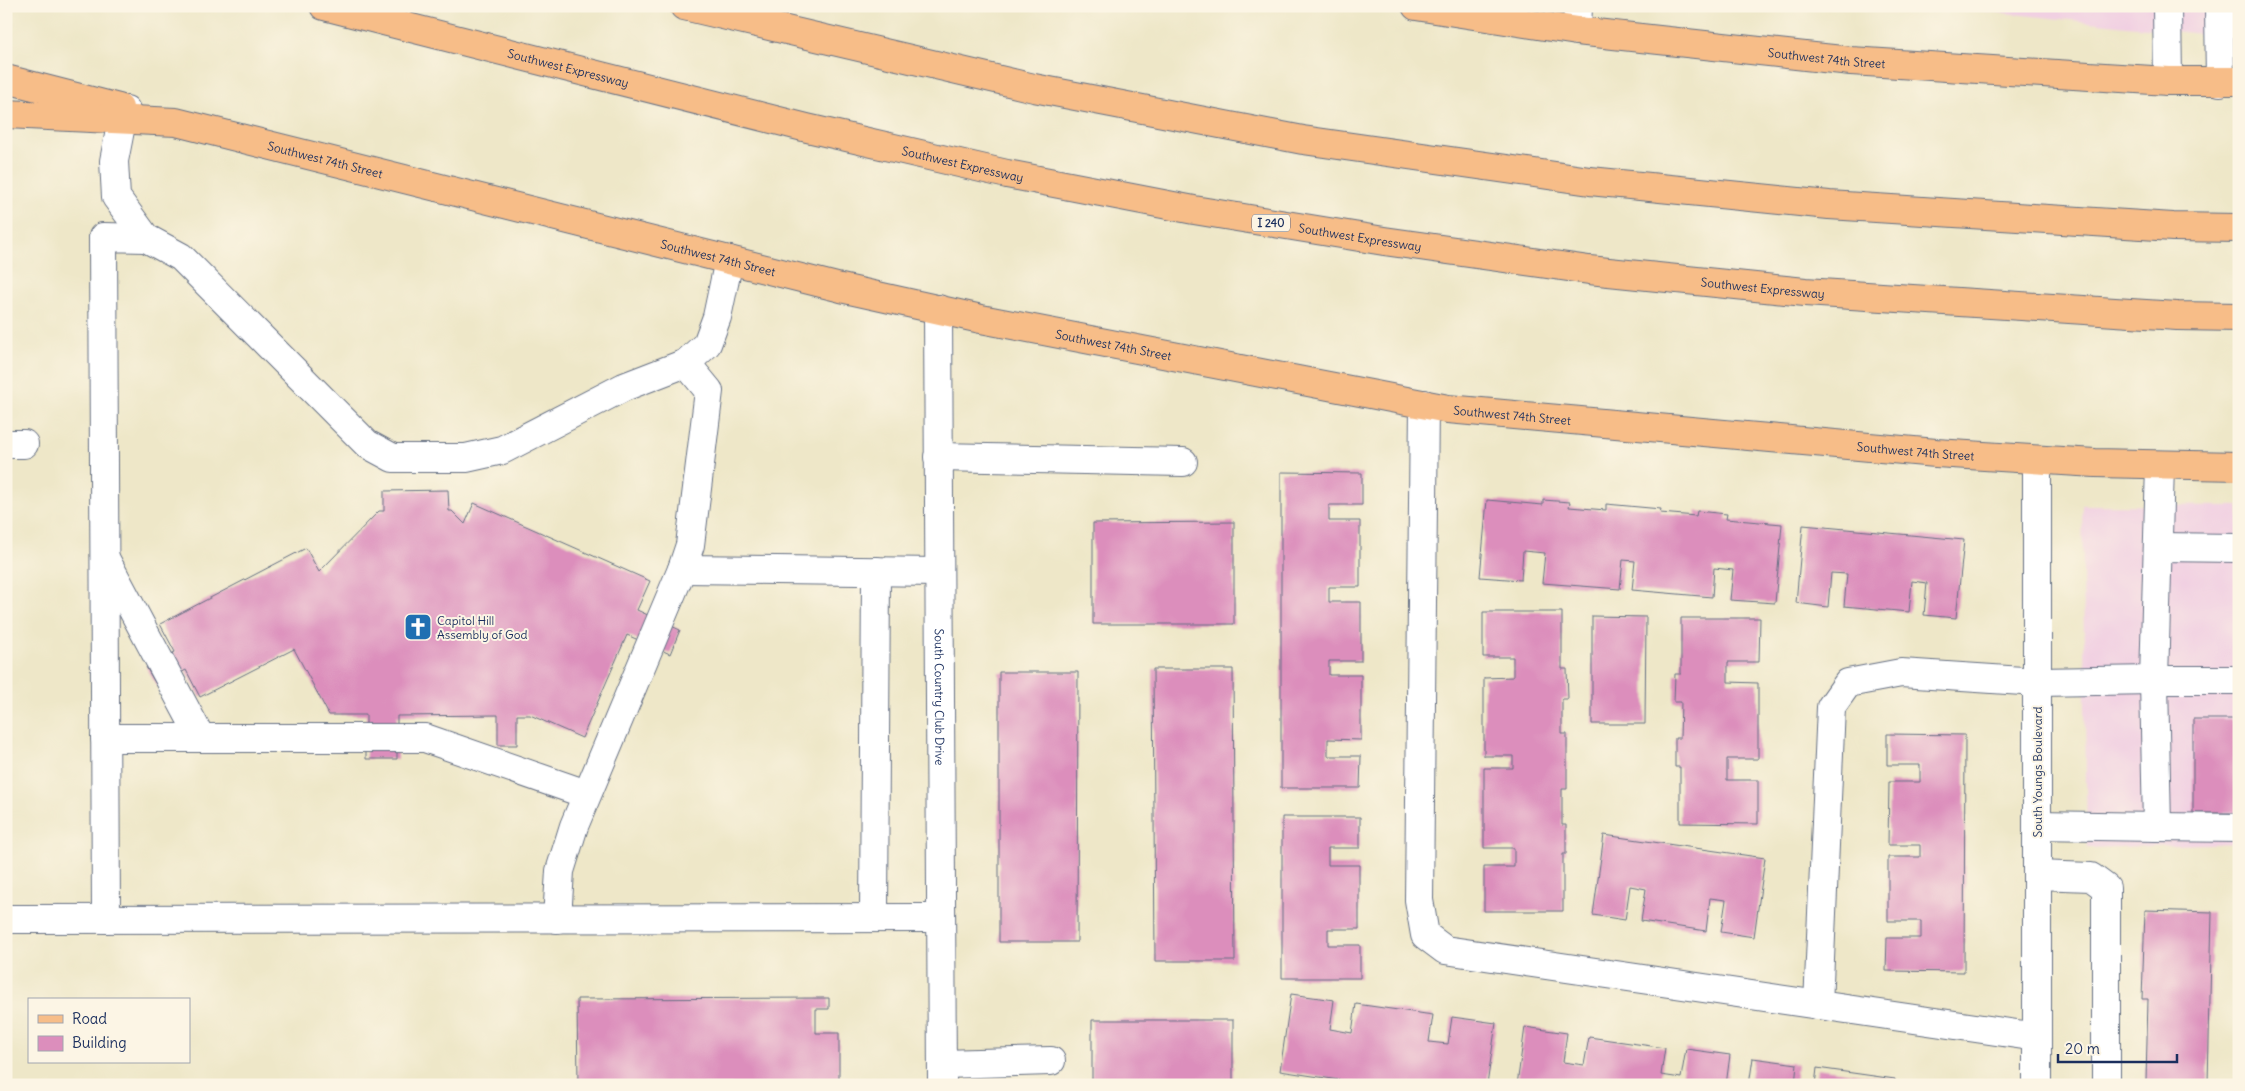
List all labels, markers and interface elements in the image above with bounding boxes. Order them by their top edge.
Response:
street label: Southwest 74th Street [1767,44,1886,71]
street label: Southwest Expressway [506,45,630,90]
street label: Southwest 74th Street [266,138,384,181]
street label: Southwest Expressway [900,143,1025,185]
road number: I 240 [1252,214,1290,232]
street label: Southwest Expressway [1297,220,1423,254]
street label: Southwest 74th Street [659,236,777,279]
street label: Southwest Expressway [1700,274,1825,301]
street label: Southwest 74th Street [1054,326,1173,363]
street label: Southwest 74th Street [1453,402,1572,428]
street label: Southwest 74th Street [1856,438,1975,463]
church icon: Capitol Hill Assembly of God [403,612,433,642]
place label: Capitol Hill Assembly of God [437,613,528,642]
street label: South Country Club Drive [932,629,948,765]
street label: South Youngs Boulevard [2030,706,2045,838]
legend [28,998,190,1064]
text: Road [72,1009,107,1028]
scale bar [2058,1031,2176,1063]
text: Building [72,1033,127,1052]
text: 20 m [2065,1039,2100,1058]

